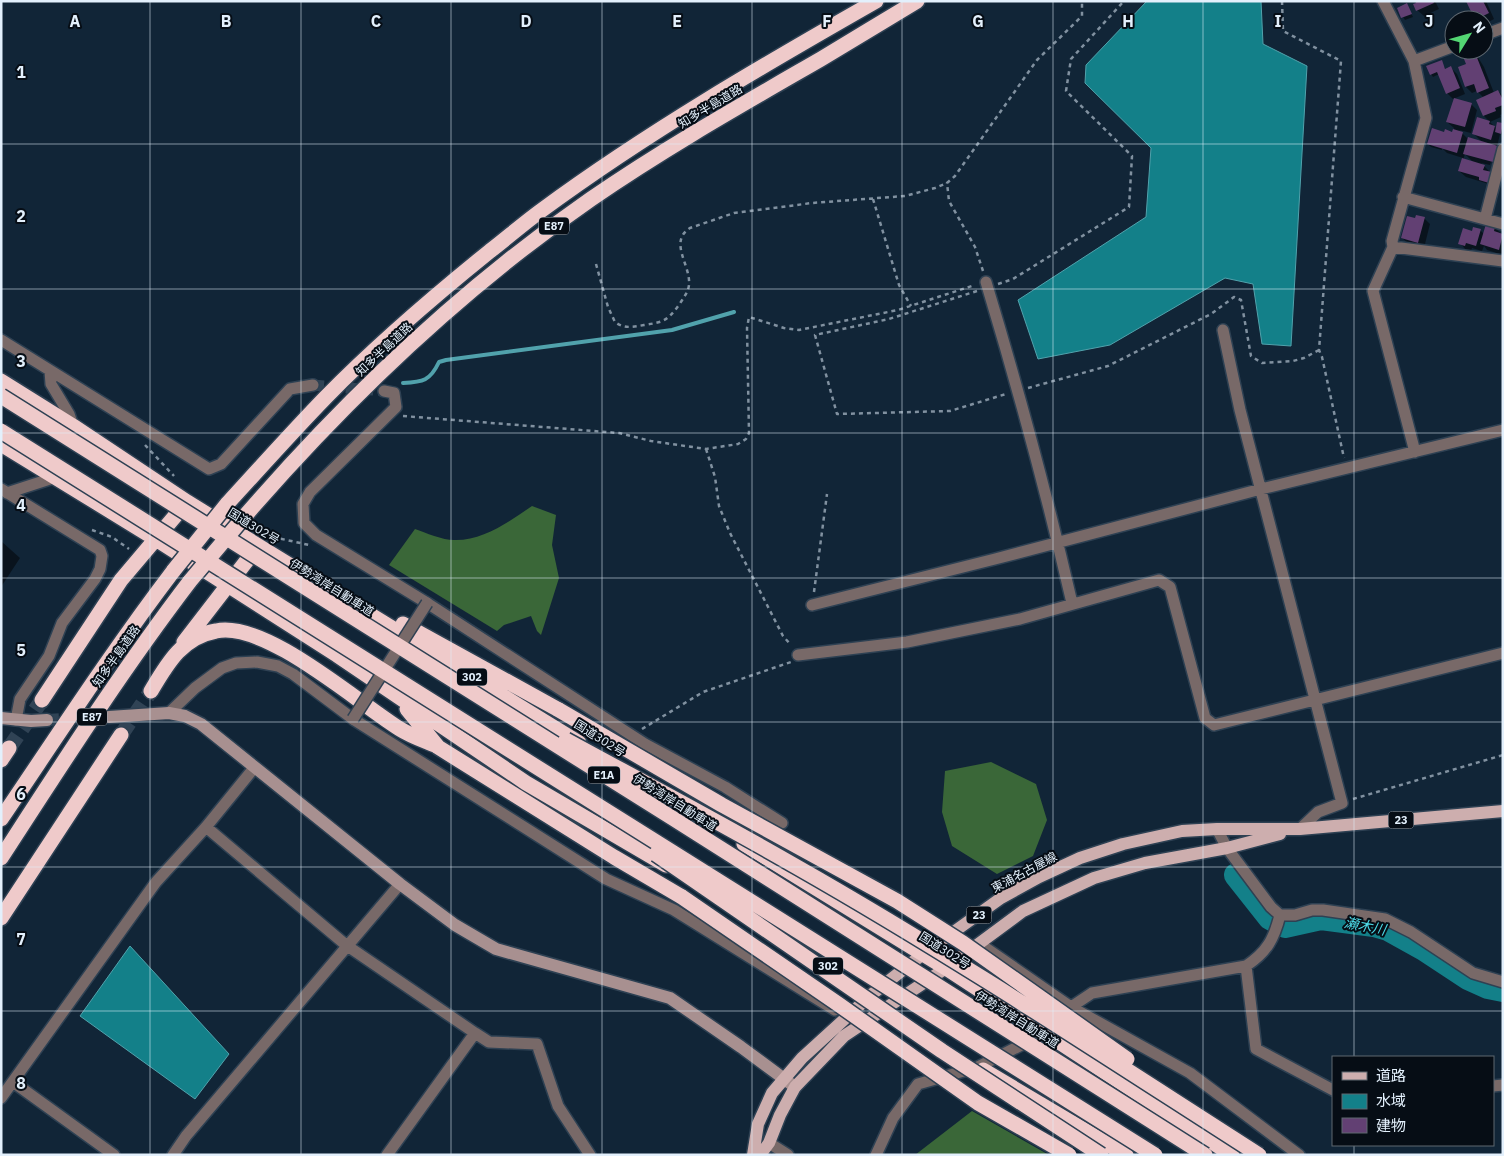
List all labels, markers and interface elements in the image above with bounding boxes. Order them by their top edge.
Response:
north arrow [1444,10,1494,60]
text: A [70,11,81,31]
text: B [221,11,232,31]
text: C [371,11,381,31]
text: D [520,11,532,31]
text: E [672,11,682,31]
text: F [822,11,832,31]
text: G [972,11,984,31]
text: H [1122,11,1134,31]
text: I [1275,11,1282,31]
text: J [1425,11,1433,31]
text: N [1469,18,1490,37]
text: 1 [16,62,26,82]
street label: 知多半島道路 [675,81,745,131]
text: 2 [16,206,26,226]
road number: E87 [539,218,569,235]
street label: 知多半島道路 [353,319,415,379]
text: 3 [16,351,26,371]
text: 4 [16,495,26,515]
street label: 国道302号 [225,505,283,547]
street label: 伊勢湾岸自動車道 [287,555,377,619]
street label: 知多半島道路 [89,622,143,690]
text: 5 [16,640,26,660]
road number: 302 [457,669,487,686]
road number: E87 [77,709,107,726]
street label: 国道302号 [572,716,628,760]
road number: E1A [588,766,620,784]
street label: 伊勢湾岸自動車道 [630,770,720,834]
text: 6 [16,784,26,804]
road number: 23 [1388,812,1414,828]
street label: 東浦名古屋線 [989,848,1059,896]
road number: 23 [966,906,992,924]
water label: 瀬木川 [1343,913,1389,939]
street label: 国道302号 [917,928,973,972]
text: 7 [16,929,26,949]
road number: 302 [813,958,843,974]
street label: 伊勢湾岸自動車道 [972,987,1062,1051]
legend [1332,1056,1494,1146]
text: 道路 [1376,1066,1406,1085]
text: 8 [16,1073,26,1093]
text: 水域 [1376,1091,1406,1110]
text: 建物 [1376,1116,1406,1135]

